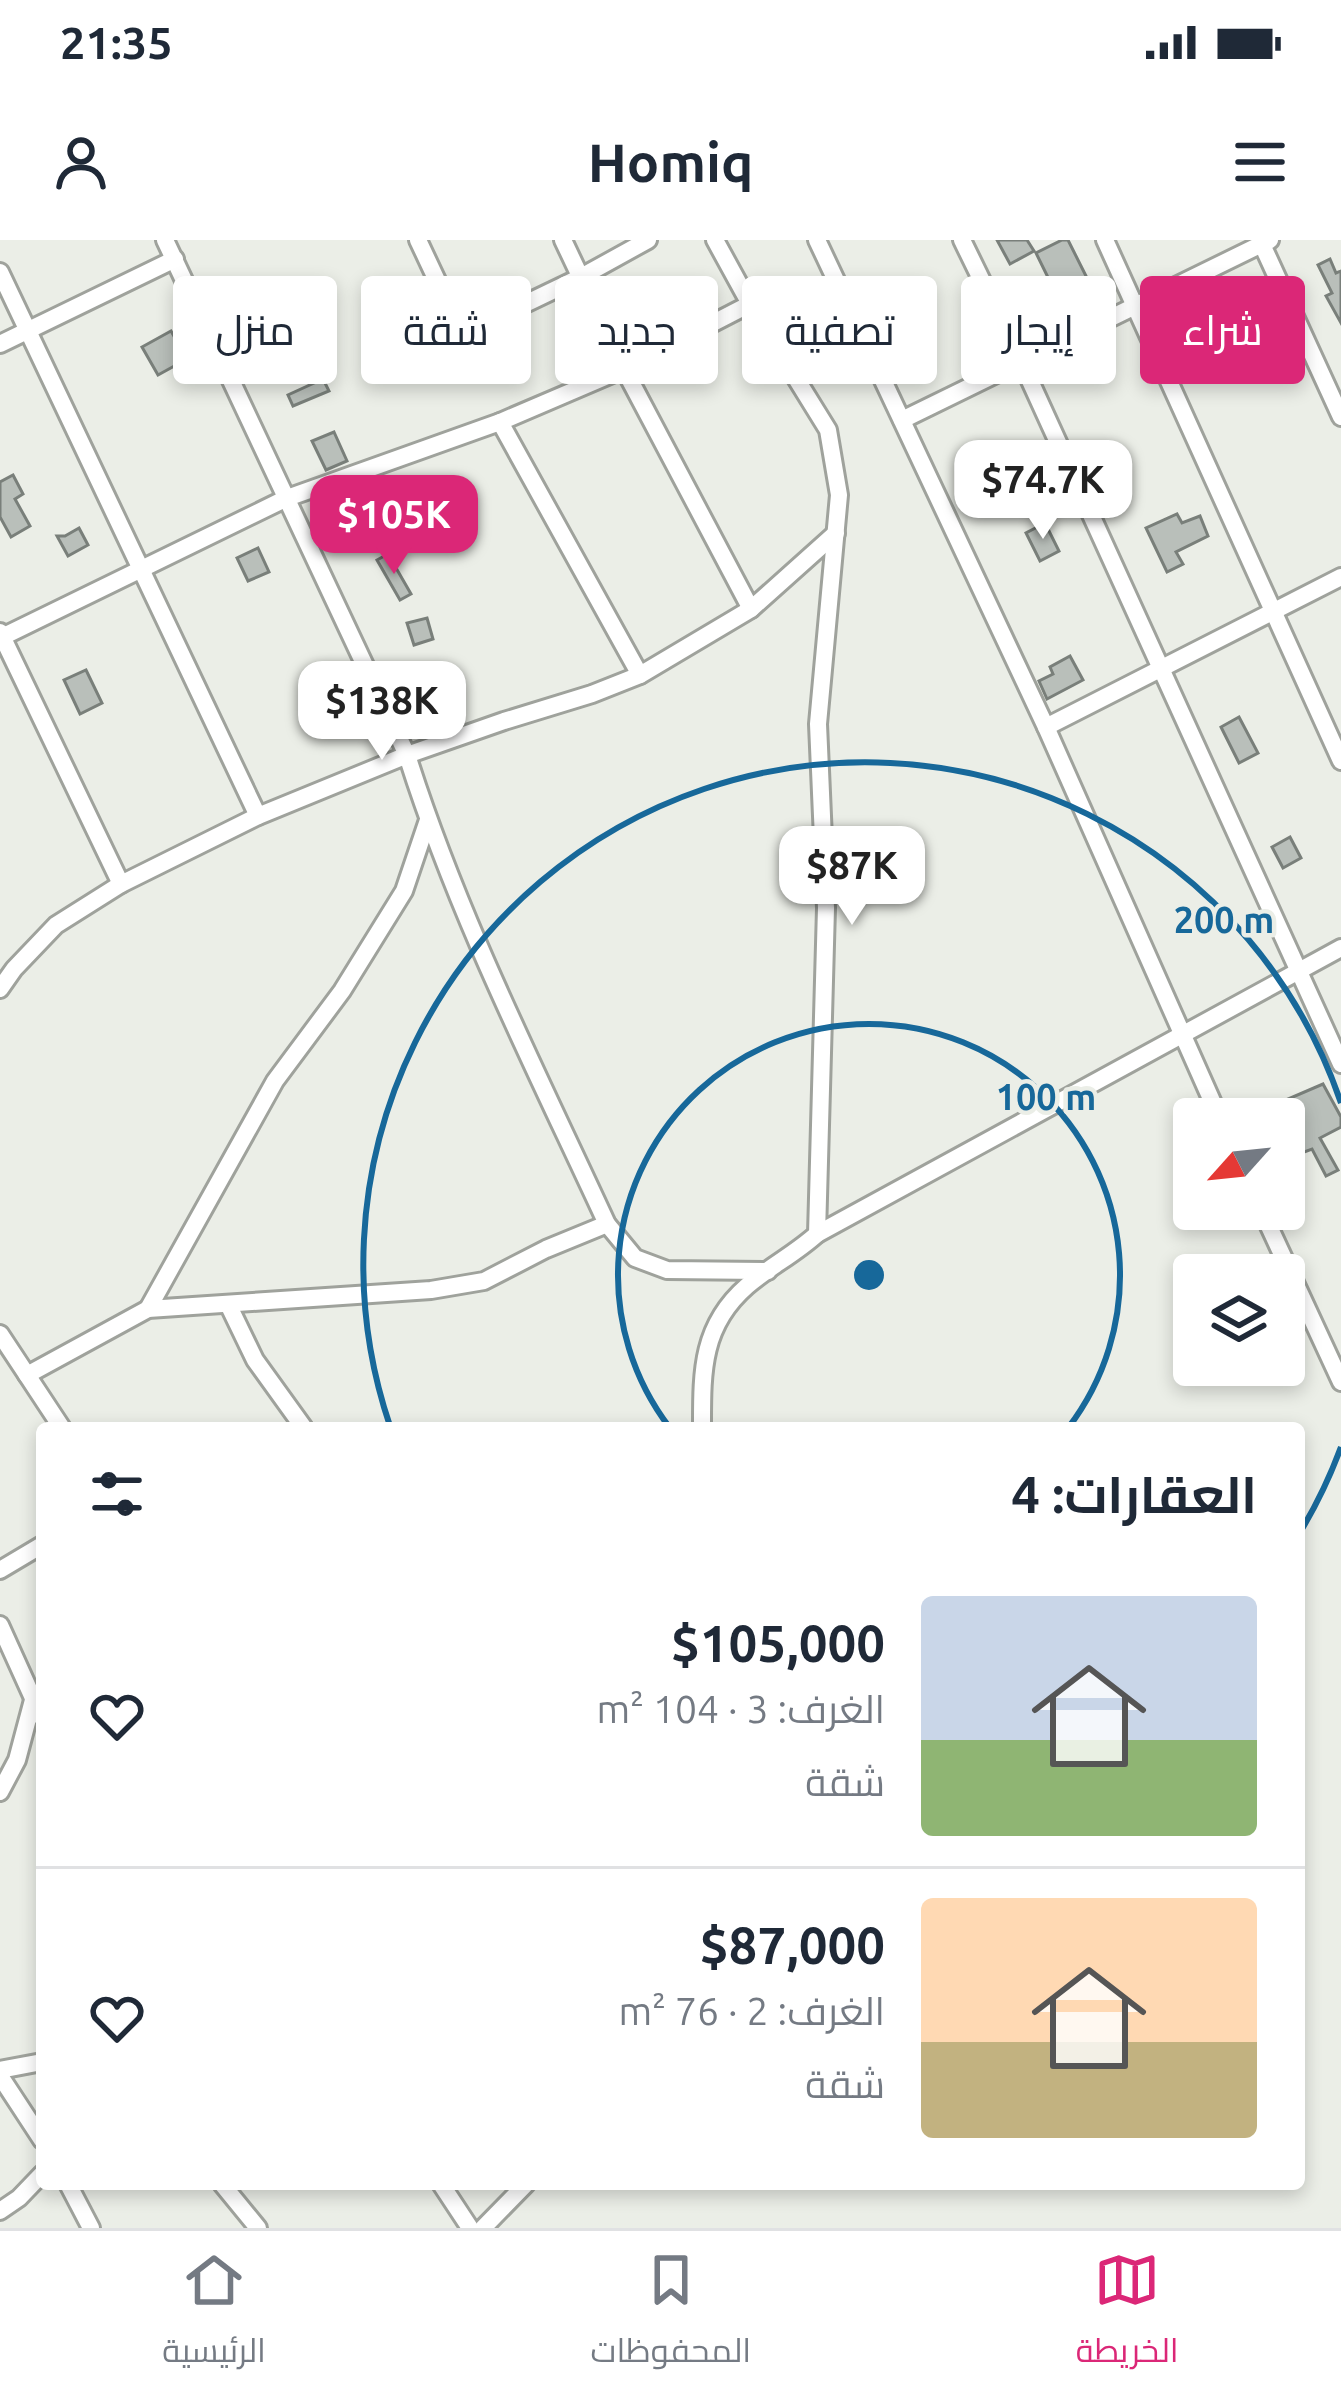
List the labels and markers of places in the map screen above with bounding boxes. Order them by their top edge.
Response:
pin: $74.7K [945,440,1141,542]
pin: $105K [310,475,478,577]
pin: $138K [298,661,466,763]
pin: $87K [781,826,923,928]
centre of rings [848,1254,890,1296]

